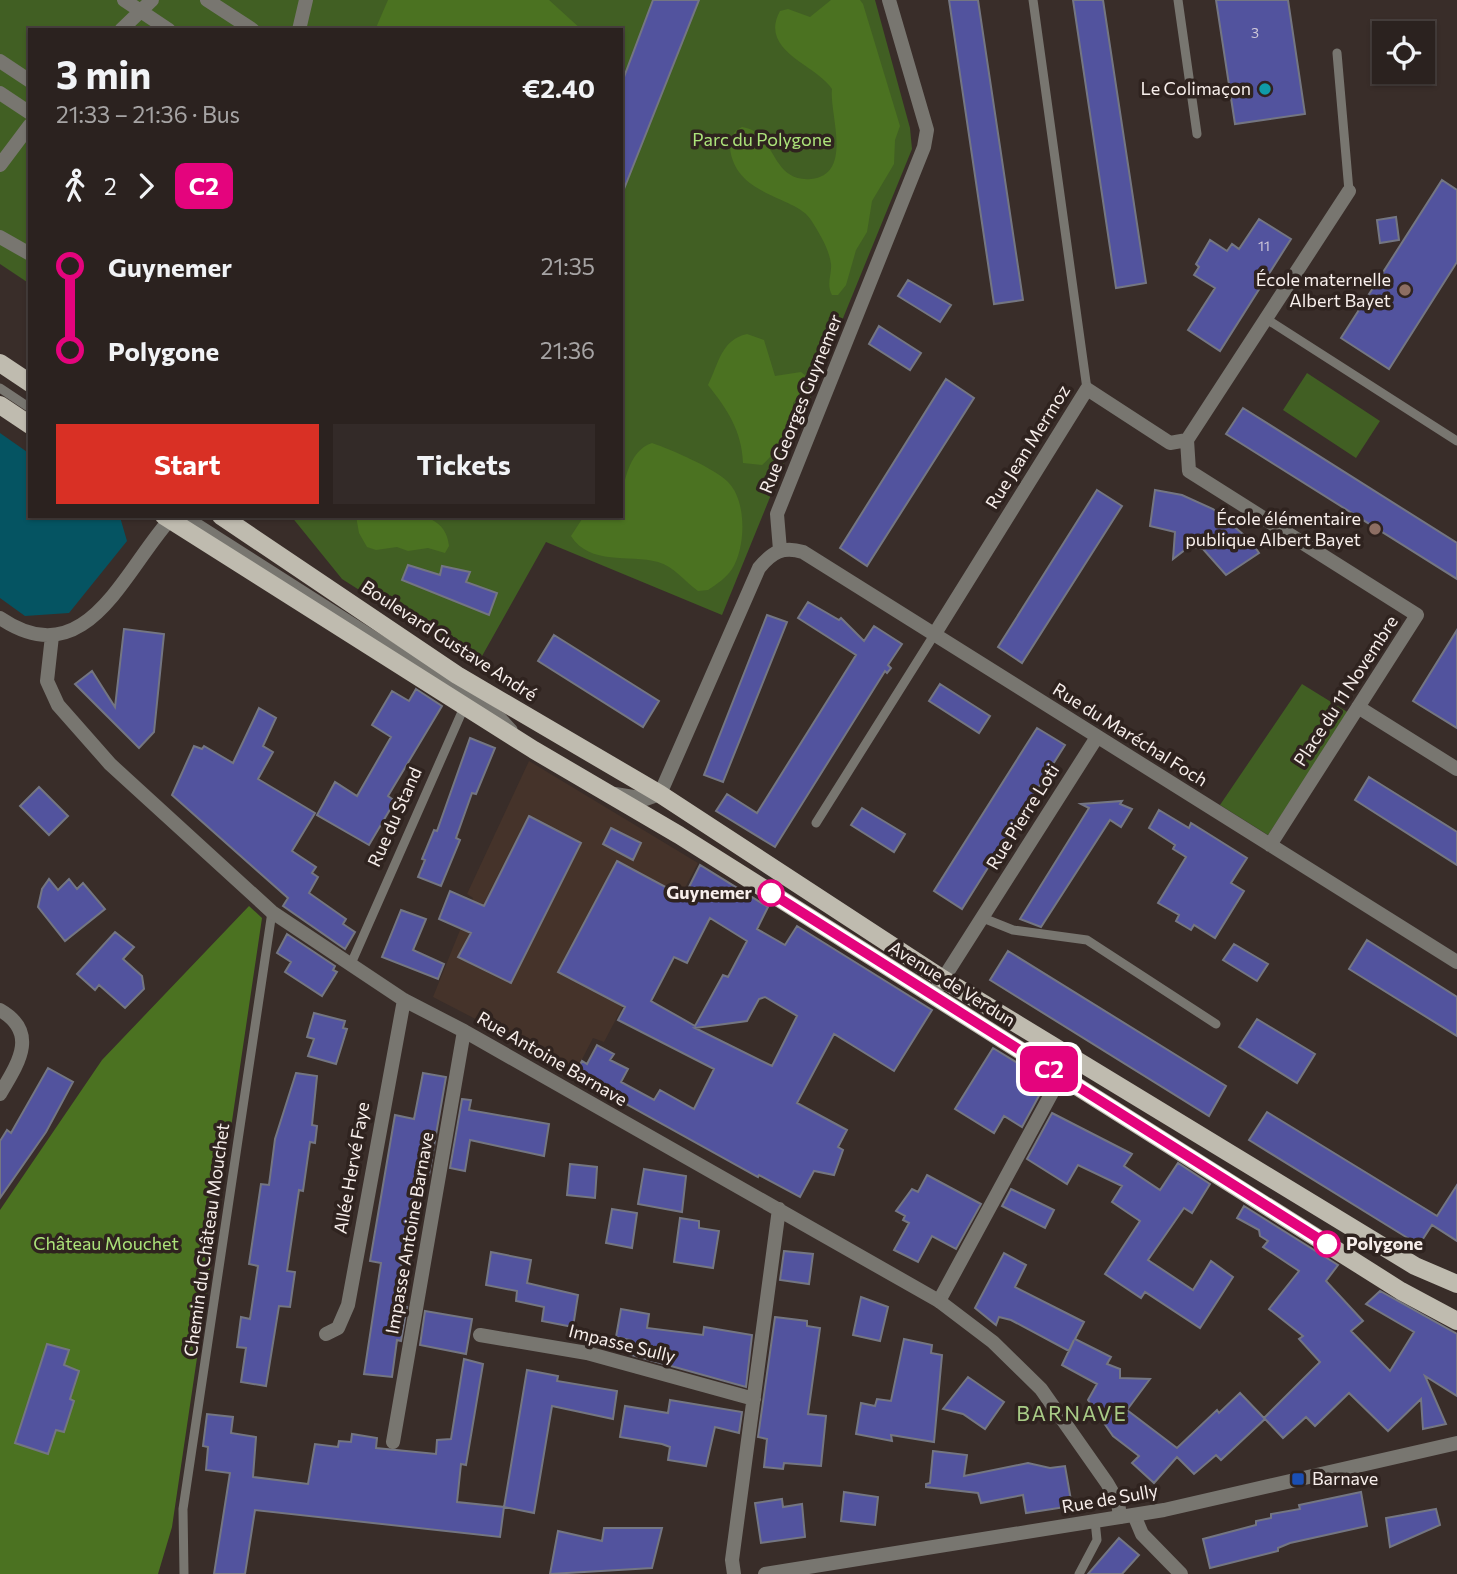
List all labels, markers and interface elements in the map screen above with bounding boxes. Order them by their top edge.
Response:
map controls [1372,21,1435,84]
button: locate [1372,21,1435,84]
house number: 3 [1251,24,1259,41]
text: 3 min [56,50,151,97]
text: €2.40 [522,72,595,103]
place label: Le Colimaçon [1140,77,1251,99]
marker: Le Colimaçon [1257,81,1273,97]
text: 21:33 – 21:36 · Bus [56,100,240,128]
park label: Parc du Polygone [692,128,832,150]
icon: walk [56,167,94,205]
icon: forward [127,167,165,205]
text: C2 [189,171,219,200]
text: 2 [104,172,117,200]
house number: 11 [1258,237,1270,254]
text: Guynemer [108,251,232,282]
text: 21:35 [541,252,595,280]
place label: École maternelle Albert Bayet [1256,268,1391,311]
marker: École maternelle Albert Bayet [1397,282,1413,298]
street label: Rue Georges Guynemer [754,311,846,496]
text: Polygone [108,335,219,366]
text: 21:36 [540,336,595,364]
street label: Rue Jean Mermoz [980,380,1074,513]
button: Start [56,424,319,504]
button: Tickets [333,424,595,504]
place label: École élémentaire publique Albert Bayet [1185,507,1361,550]
marker: École élémentaire publique Albert Bayet [1367,521,1383,537]
street label: Boulevard Gustave André [358,575,541,705]
street label: Place du 11 Novembre [1288,611,1402,770]
street label: Rue du Maréchal Foch [1049,678,1212,791]
street label: Rue Pierre Loti [981,760,1063,873]
street label: Rue du Stand [362,763,426,870]
marker: Guynemer [758,880,784,906]
place label: Guynemer [666,881,753,903]
street label: Avenue de Verdun [885,935,1020,1031]
street label: Rue Antoine Barnave [473,1006,632,1110]
line badge: C2 [1018,1046,1080,1092]
text: C2 [1034,1054,1064,1083]
street label: Allée Hervé Faye [329,1100,373,1236]
street label: Chemin du Château Mouchet [179,1122,233,1358]
street label: Impasse Antoine Barnave [380,1130,438,1336]
marker: Polygone [1314,1231,1340,1257]
park label: Château Mouchet [33,1232,179,1254]
place label: Polygone [1346,1232,1423,1254]
street label: Impasse Sully [567,1319,678,1367]
district label: BARNAVE [1016,1400,1128,1425]
place label: Barnave [1312,1467,1378,1489]
marker: Barnave [1290,1471,1306,1487]
street label: Rue de Sully [1060,1479,1160,1517]

